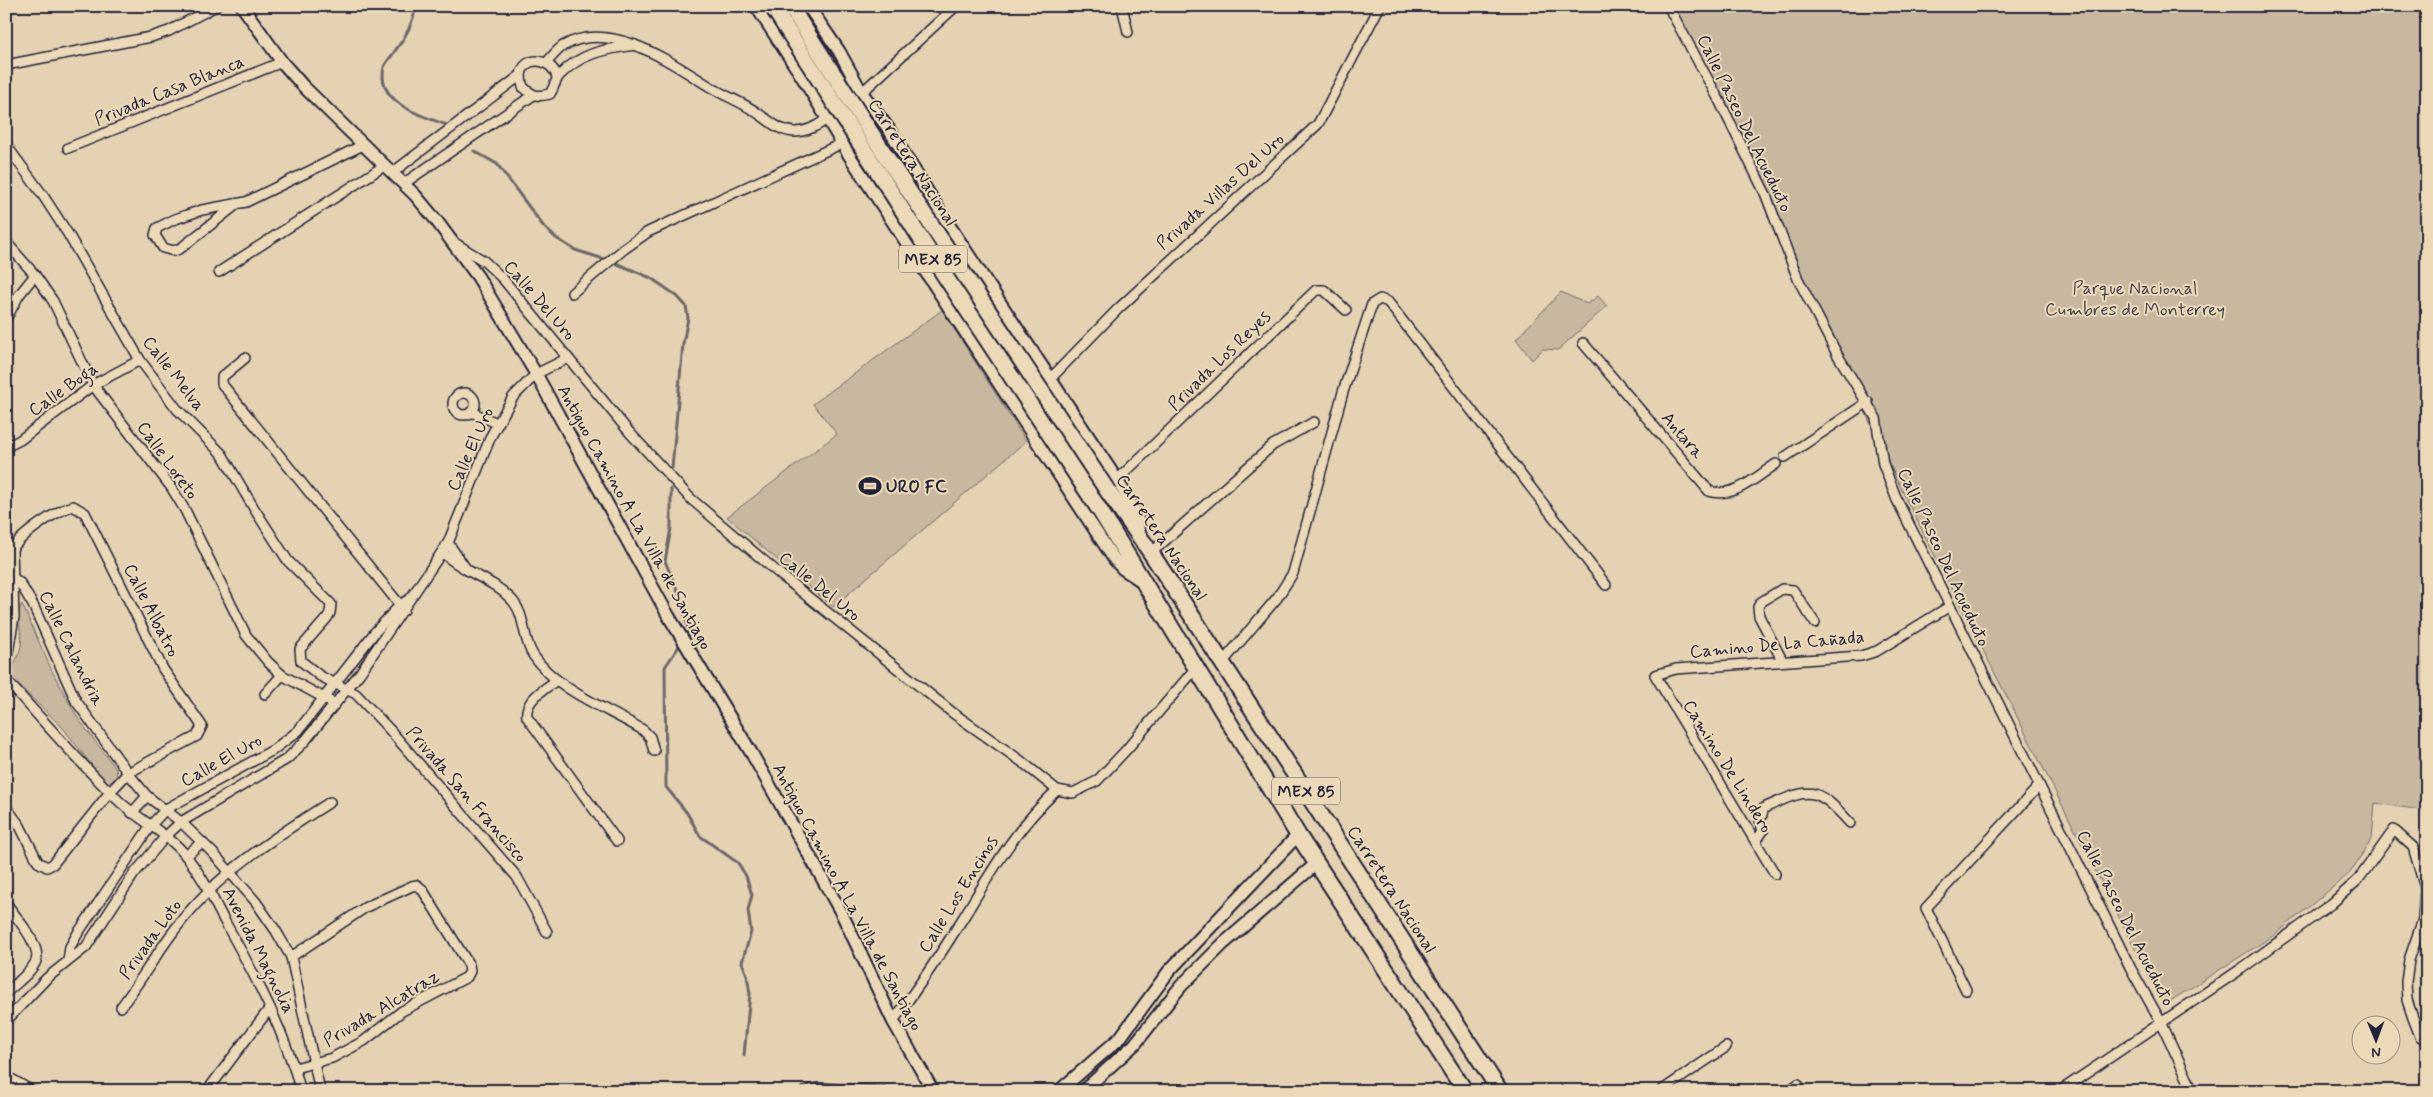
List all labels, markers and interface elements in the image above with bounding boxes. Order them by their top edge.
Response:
street label: Calle Paseo Del Acueducto [1691,31,1798,216]
street label: Privada Casa Blanca [91,50,248,132]
street label: Carretera Nacional [862,94,962,231]
street label: Privada Villas Del Uro [1151,128,1290,256]
road number: MEX 85 [899,245,967,272]
street label: Calle Del Uro [498,255,581,346]
park label: Parque Nacional Cumbres de Monterrey [2045,277,2225,322]
street label: Privada Los Reyes [1163,305,1277,416]
street label: Calle Melva [136,331,210,416]
street label: Calle Boga [24,357,104,424]
street label: Antiguo Camino A La Villa de Santiago [551,381,717,654]
street label: Calle El Uro [442,404,500,495]
street label: Antara [1655,407,1709,464]
street label: Calle Loreto [131,417,204,504]
street label: Calle Paseo Del Acueducto [1891,464,1995,651]
street label: Carretera Nacional [1110,470,1212,605]
sports icon: URO FC [857,473,883,499]
place label: URO FC [886,475,947,499]
street label: Calle Del Uro [773,546,865,627]
street label: Calle Albatro [117,560,185,661]
street label: Calle Calandria [33,587,110,710]
street label: Camino De La Cañada [1689,625,1865,665]
street label: Camino De Lindero [1676,695,1778,838]
street label: Privada San Francisco [400,721,532,868]
street label: Calle El Uro [177,729,266,793]
street label: Antiguo Camino A La Villa de Santiago [766,760,928,1035]
road number: MEX 85 [1272,778,1340,804]
street label: Carretera Nacional [1341,821,1441,958]
street label: Calle Paseo Del Acueducto [2070,826,2180,1011]
street label: Calle Los Encinos [913,831,1004,958]
street label: Avenida Magnolia [214,883,300,1019]
street label: Privada Loto [114,895,188,984]
street label: Privada Alcatraz [319,965,444,1053]
north arrow [2350,1014,2400,1064]
text: N [2371,1043,2381,1061]

